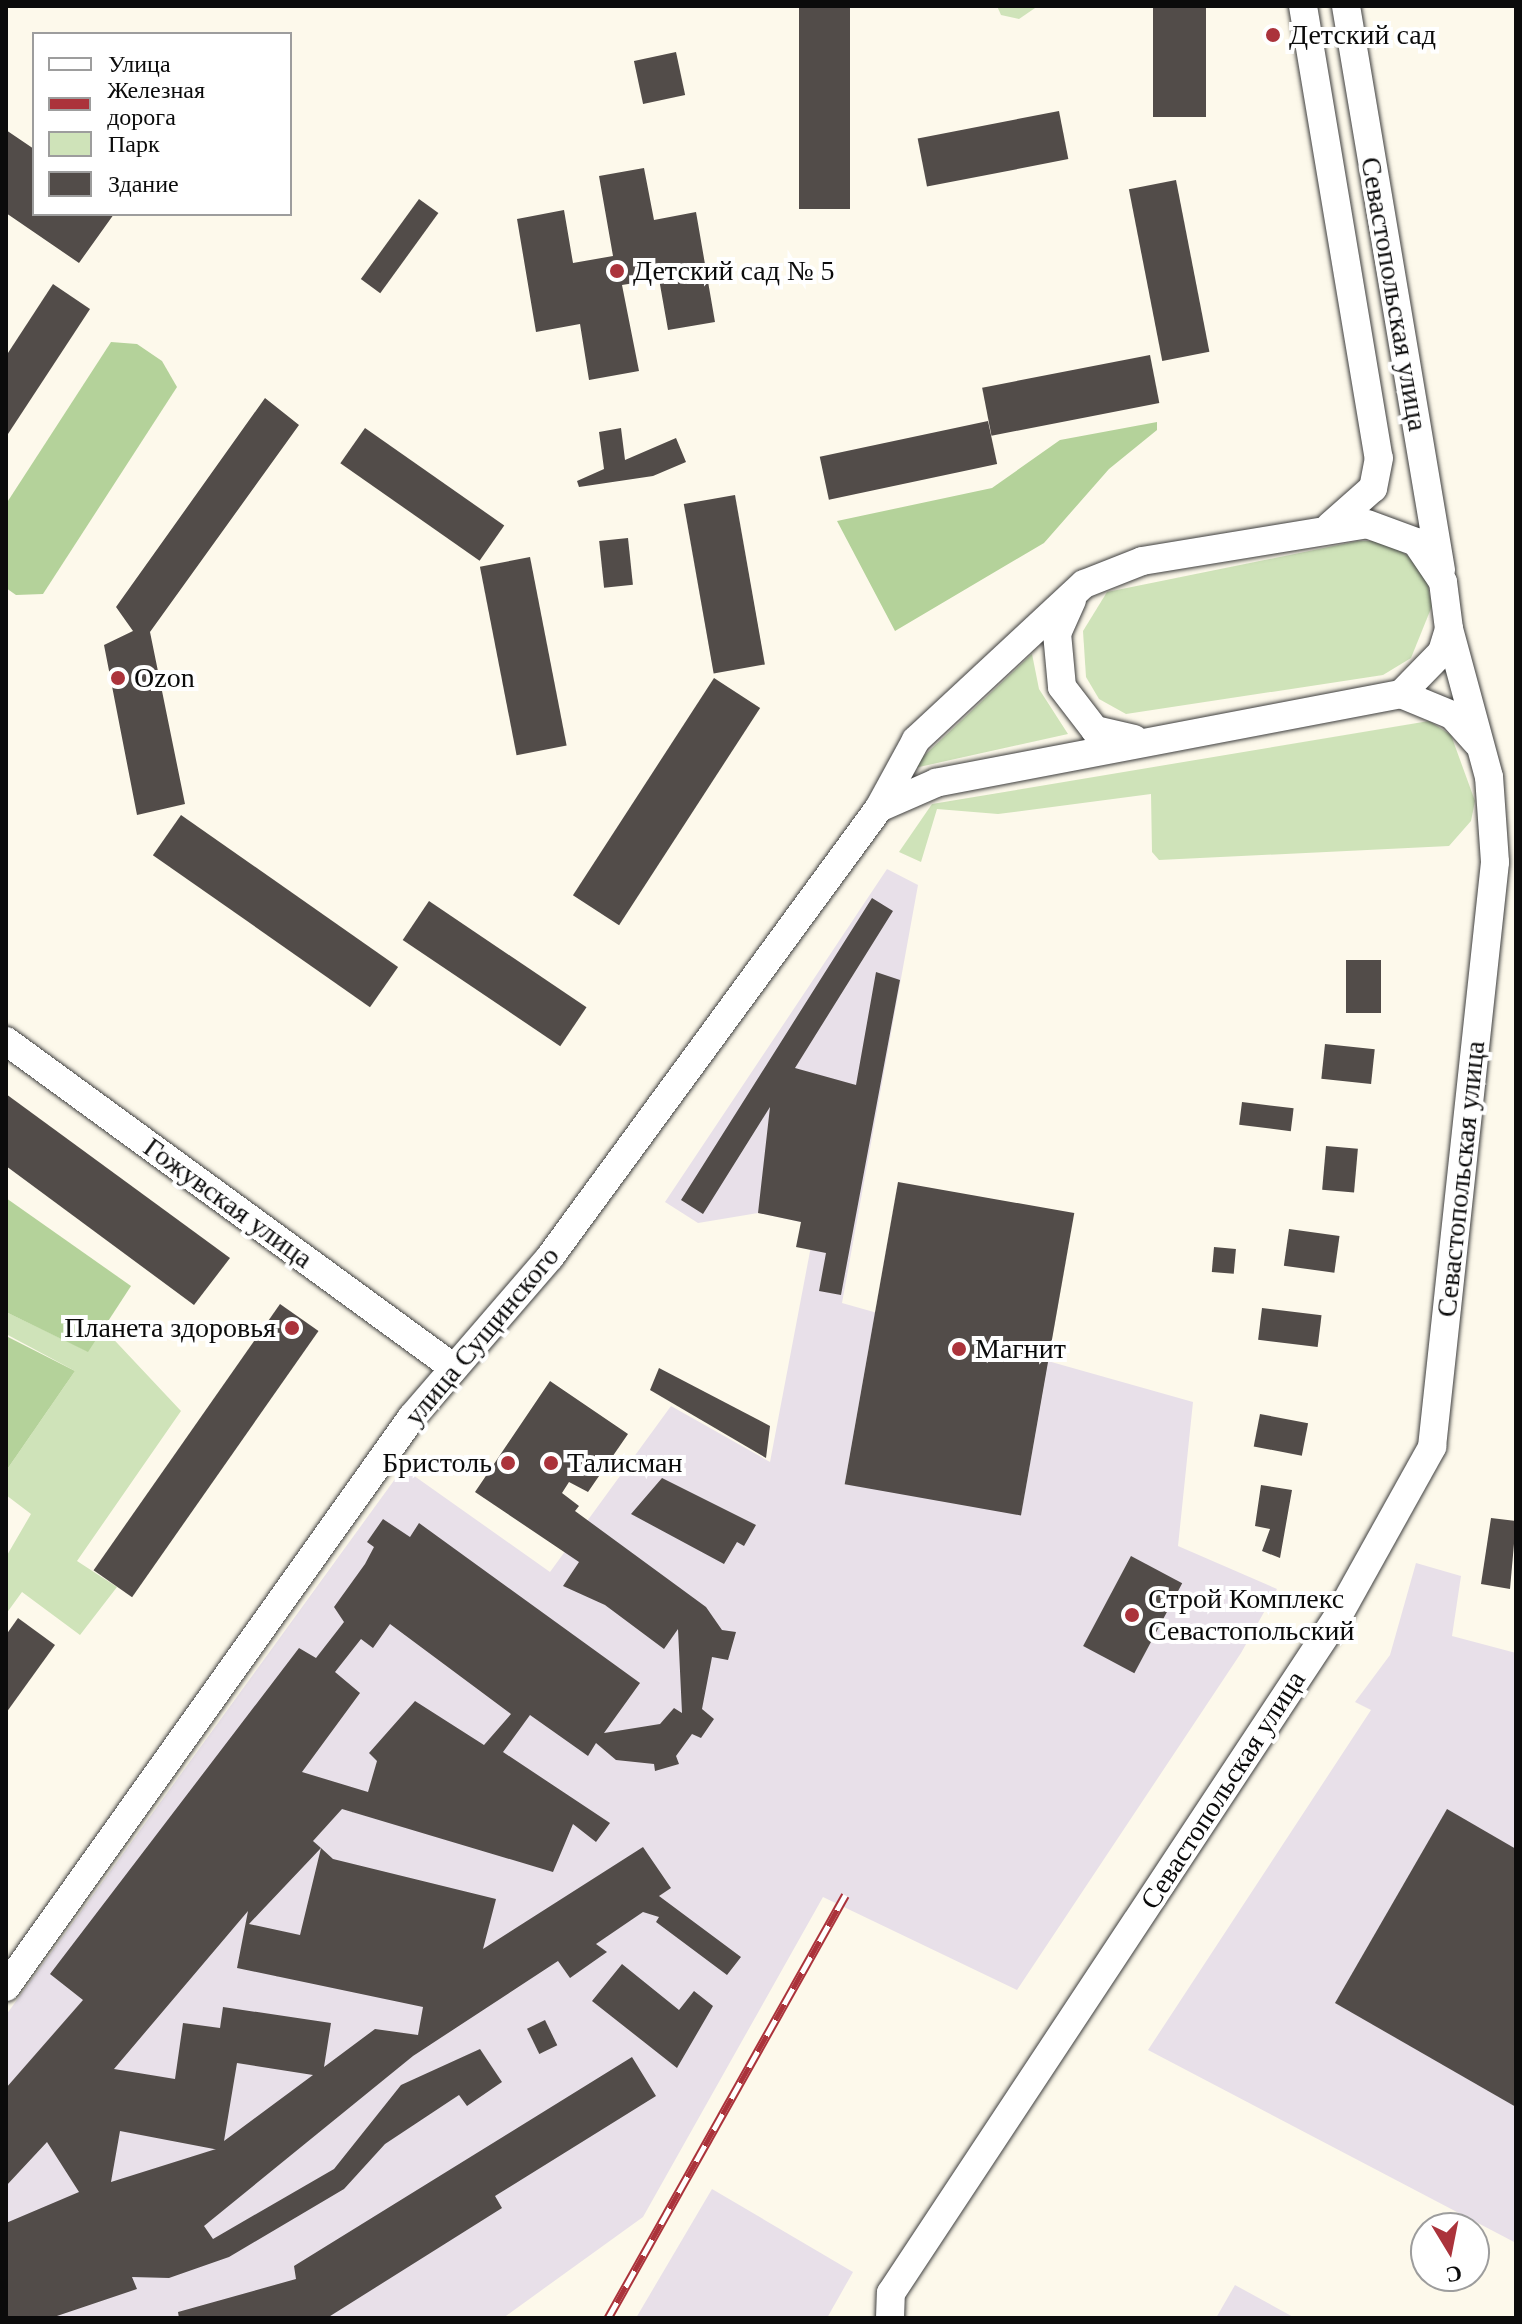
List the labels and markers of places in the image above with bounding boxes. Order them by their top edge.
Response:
place label: Детский сад [1289,18,1436,52]
marker: Детский сад [1264,26,1282,44]
place label: Детский сад № 5 [633,254,835,288]
marker: Детский сад № 5 [608,262,626,280]
place label: Ozon [134,661,195,695]
marker: Ozon [109,669,127,687]
place label: Планета здоровья [64,1311,276,1345]
marker: Планета здоровья [283,1319,301,1337]
place label: Магнит [975,1332,1066,1366]
marker: Магнит [950,1340,968,1358]
place label: Бристоль [382,1446,492,1480]
place label: Талисман [567,1446,682,1480]
marker: Бристоль [499,1454,517,1472]
marker: Талисман [542,1454,560,1472]
place label: Строй Комплекс Севастопольский [1148,1582,1354,1648]
marker: Строй Комплекс Севастопольский [1123,1606,1141,1624]

